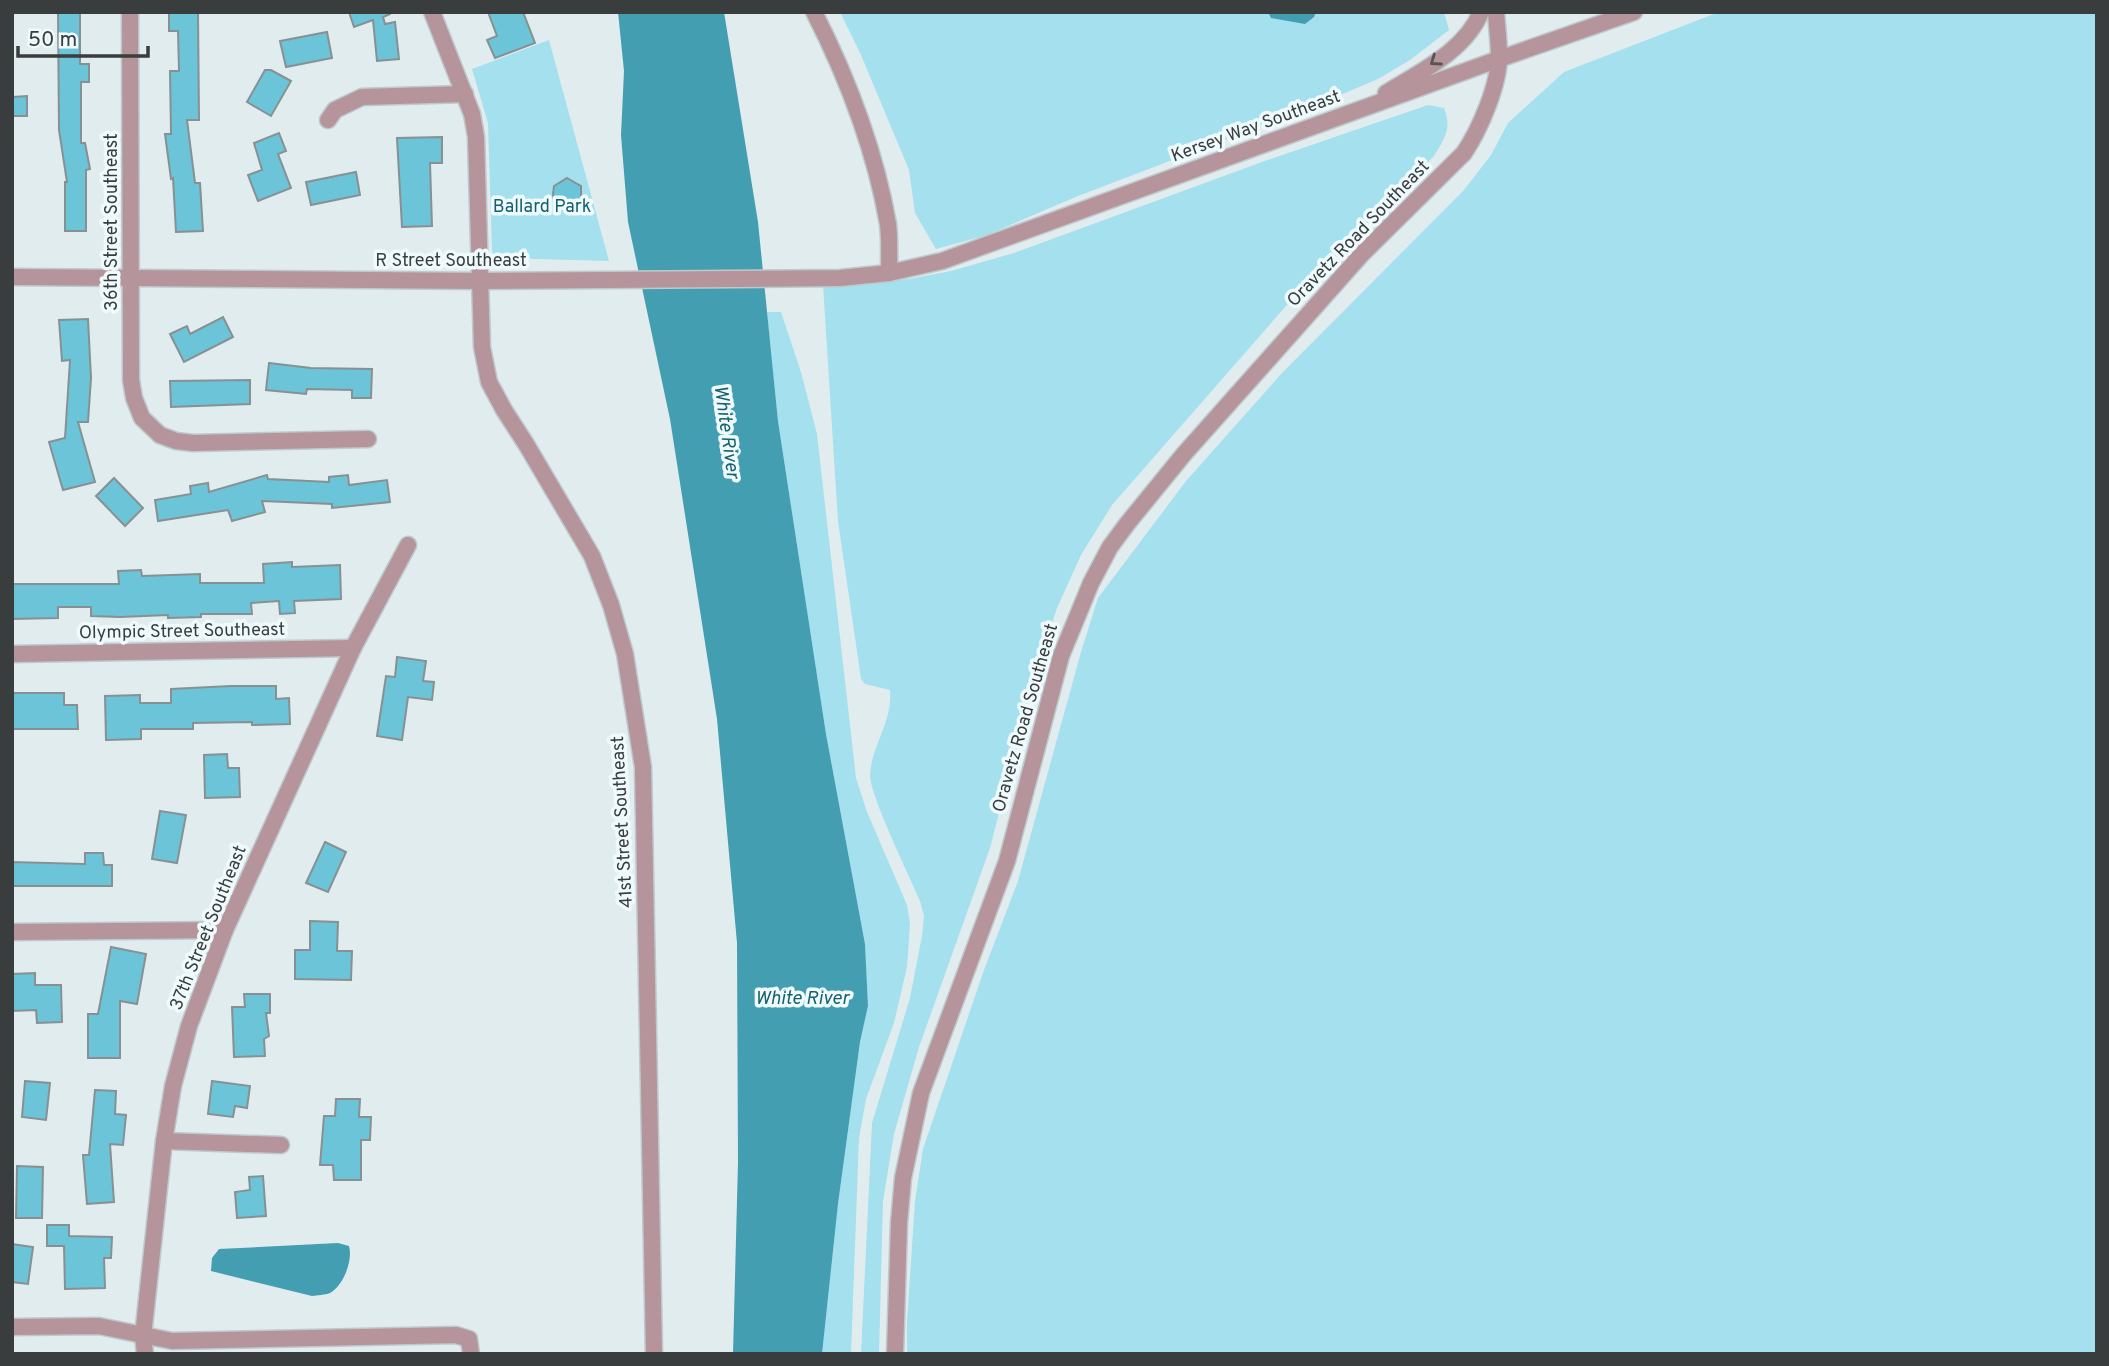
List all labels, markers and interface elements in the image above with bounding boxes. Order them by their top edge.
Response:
scale bar [18,14,147,58]
text: 50 m [28,27,77,54]
one-way arrow [1430,53,1443,65]
street label: Kersey Way Southeast [1168,86,1344,168]
street label: 36th Street Southeast [101,133,124,311]
street label: Oravetz Road Southeast [1283,156,1435,312]
park label: Ballard Park [493,196,591,219]
street label: R Street Southeast [375,250,527,273]
water label: White River [708,384,745,482]
street label: Olympic Street Southeast [79,619,285,645]
street label: Oravetz Road Southeast [988,621,1064,815]
street label: 41st Street Southeast [607,735,639,909]
street label: 37th Street Southeast [165,842,253,1014]
water label: White River [755,987,851,1011]

